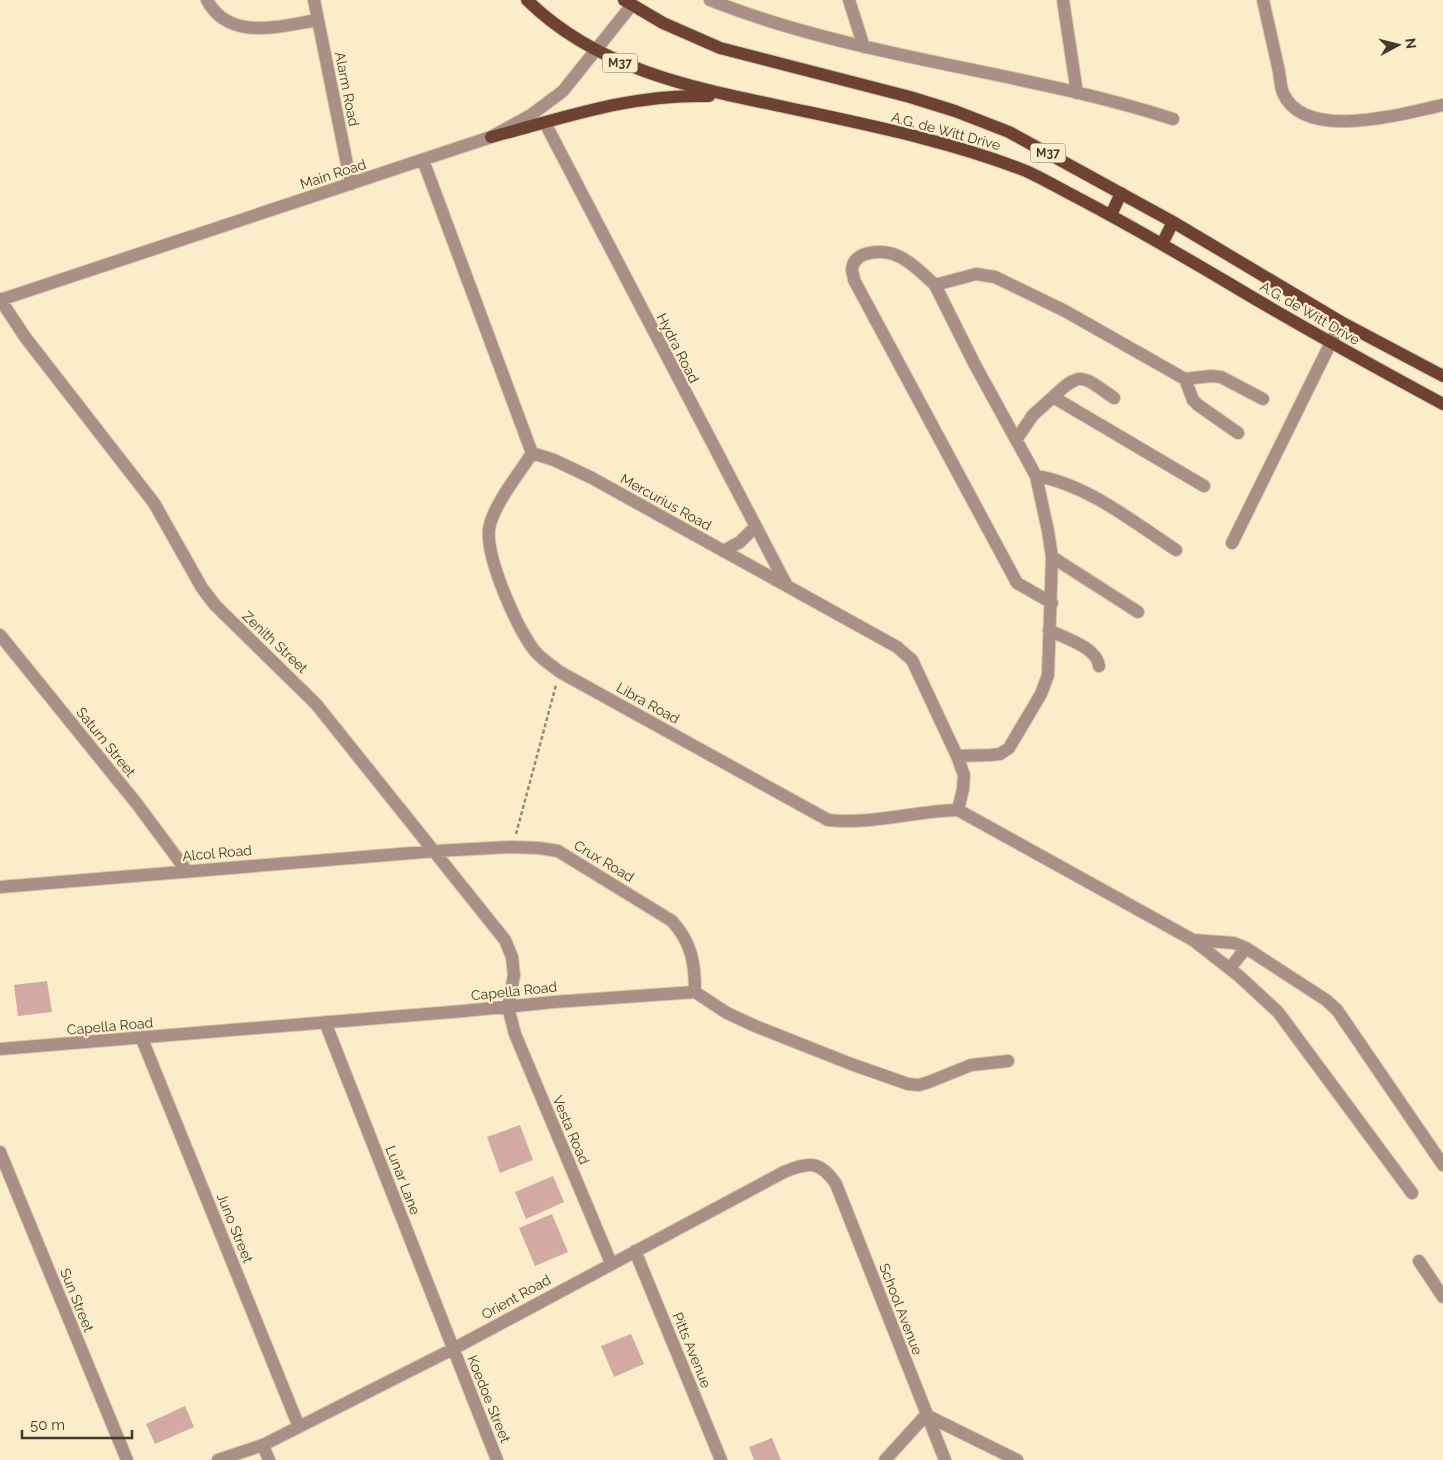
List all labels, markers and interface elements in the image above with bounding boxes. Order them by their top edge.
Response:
north arrow [1373,20,1423,70]
text: N [1402,37,1419,50]
street label: Alarm Road [332,50,362,128]
road number: M37 [602,54,638,72]
street label: A.G. de Witt Drive [890,109,1002,153]
road number: M37 [1030,144,1066,162]
street label: Main Road [298,156,368,192]
street label: A.G. de Witt Drive [1257,278,1363,348]
street label: Hydra Road [654,310,702,386]
street label: Mercurius Road [618,470,714,534]
street label: Zenith Street [239,608,311,676]
street label: Libra Road [614,679,682,727]
street label: Saturn Street [73,704,139,780]
street label: Crux Road [571,837,637,885]
street label: Alcol Road [182,842,252,864]
street label: Capella Road [470,979,558,1003]
street label: Capella Road [66,1014,154,1038]
street label: Vesta Road [549,1093,593,1167]
street label: Lunar Lane [383,1143,423,1217]
street label: Juno Street [214,1191,256,1266]
street label: School Avenue [876,1261,926,1357]
street label: Sun Street [57,1266,97,1335]
street label: Orient Road [479,1271,553,1323]
street label: Pitts Avenue [670,1310,714,1390]
street label: Koedoe Street [464,1353,514,1445]
scale bar [22,1408,132,1440]
text: 50 m [30,1416,65,1434]

